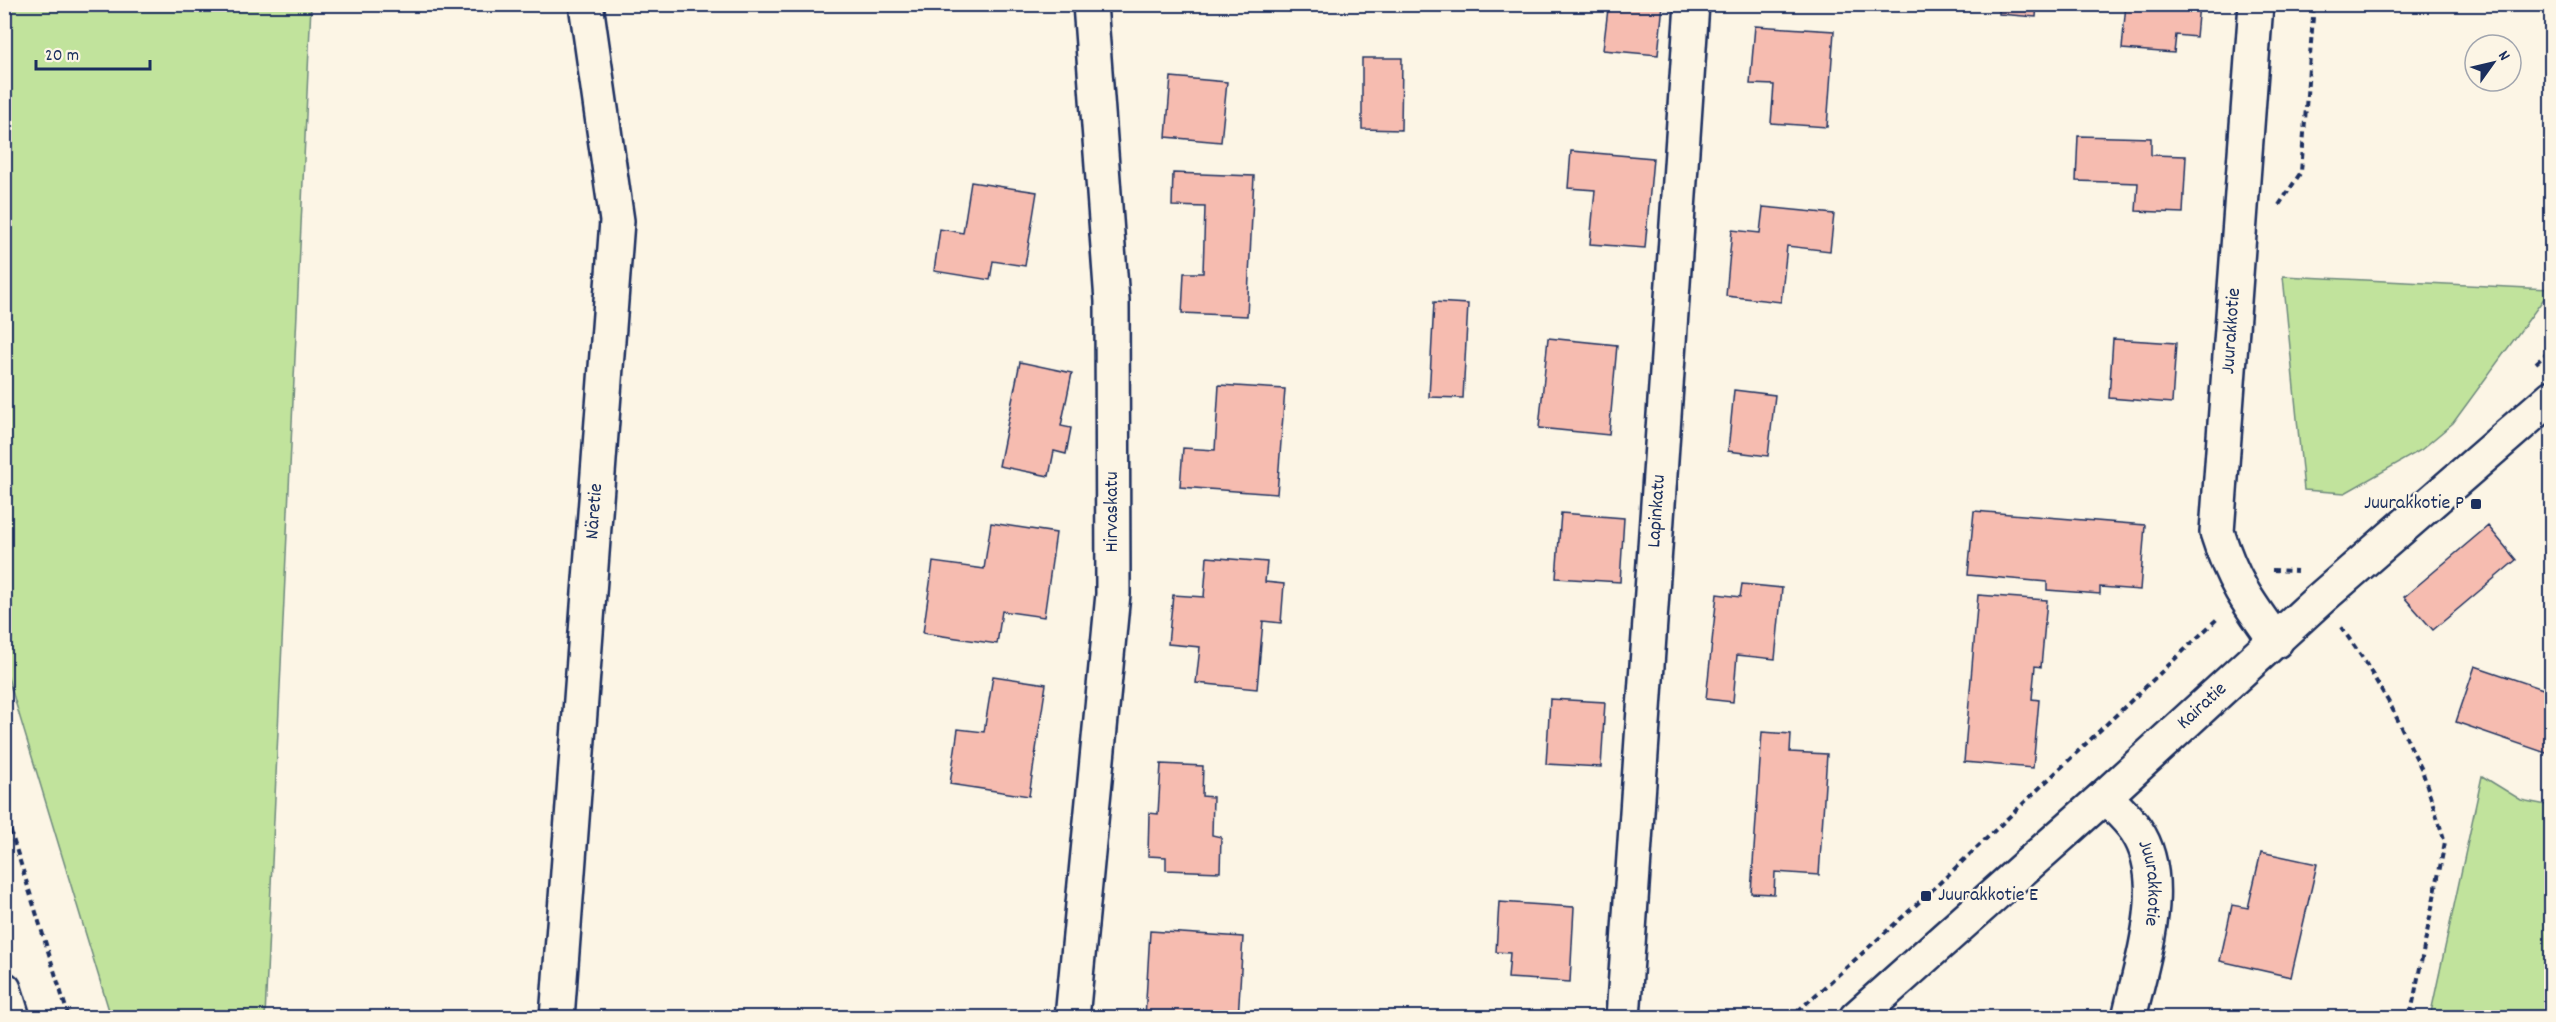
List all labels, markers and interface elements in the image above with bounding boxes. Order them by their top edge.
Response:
scale bar [36,33,150,71]
north arrow [2463,33,2523,93]
text: 20 m [45,44,79,69]
text: N [2492,46,2515,66]
street label: Juurakkotie [2215,287,2249,375]
street label: Hirvaskatu [1099,471,1127,553]
street label: Lapinkatu [1641,474,1674,549]
street label: Näretie [579,482,611,540]
place label: Juurakkotie P [2364,490,2464,518]
marker: Juurakkotie P [2469,497,2483,511]
street label: Kairatie [2171,676,2234,737]
street label: Juurakkotie [2130,835,2166,928]
place label: Juurakkotie E [1938,882,2038,910]
marker: Juurakkotie E [1919,889,1933,903]

